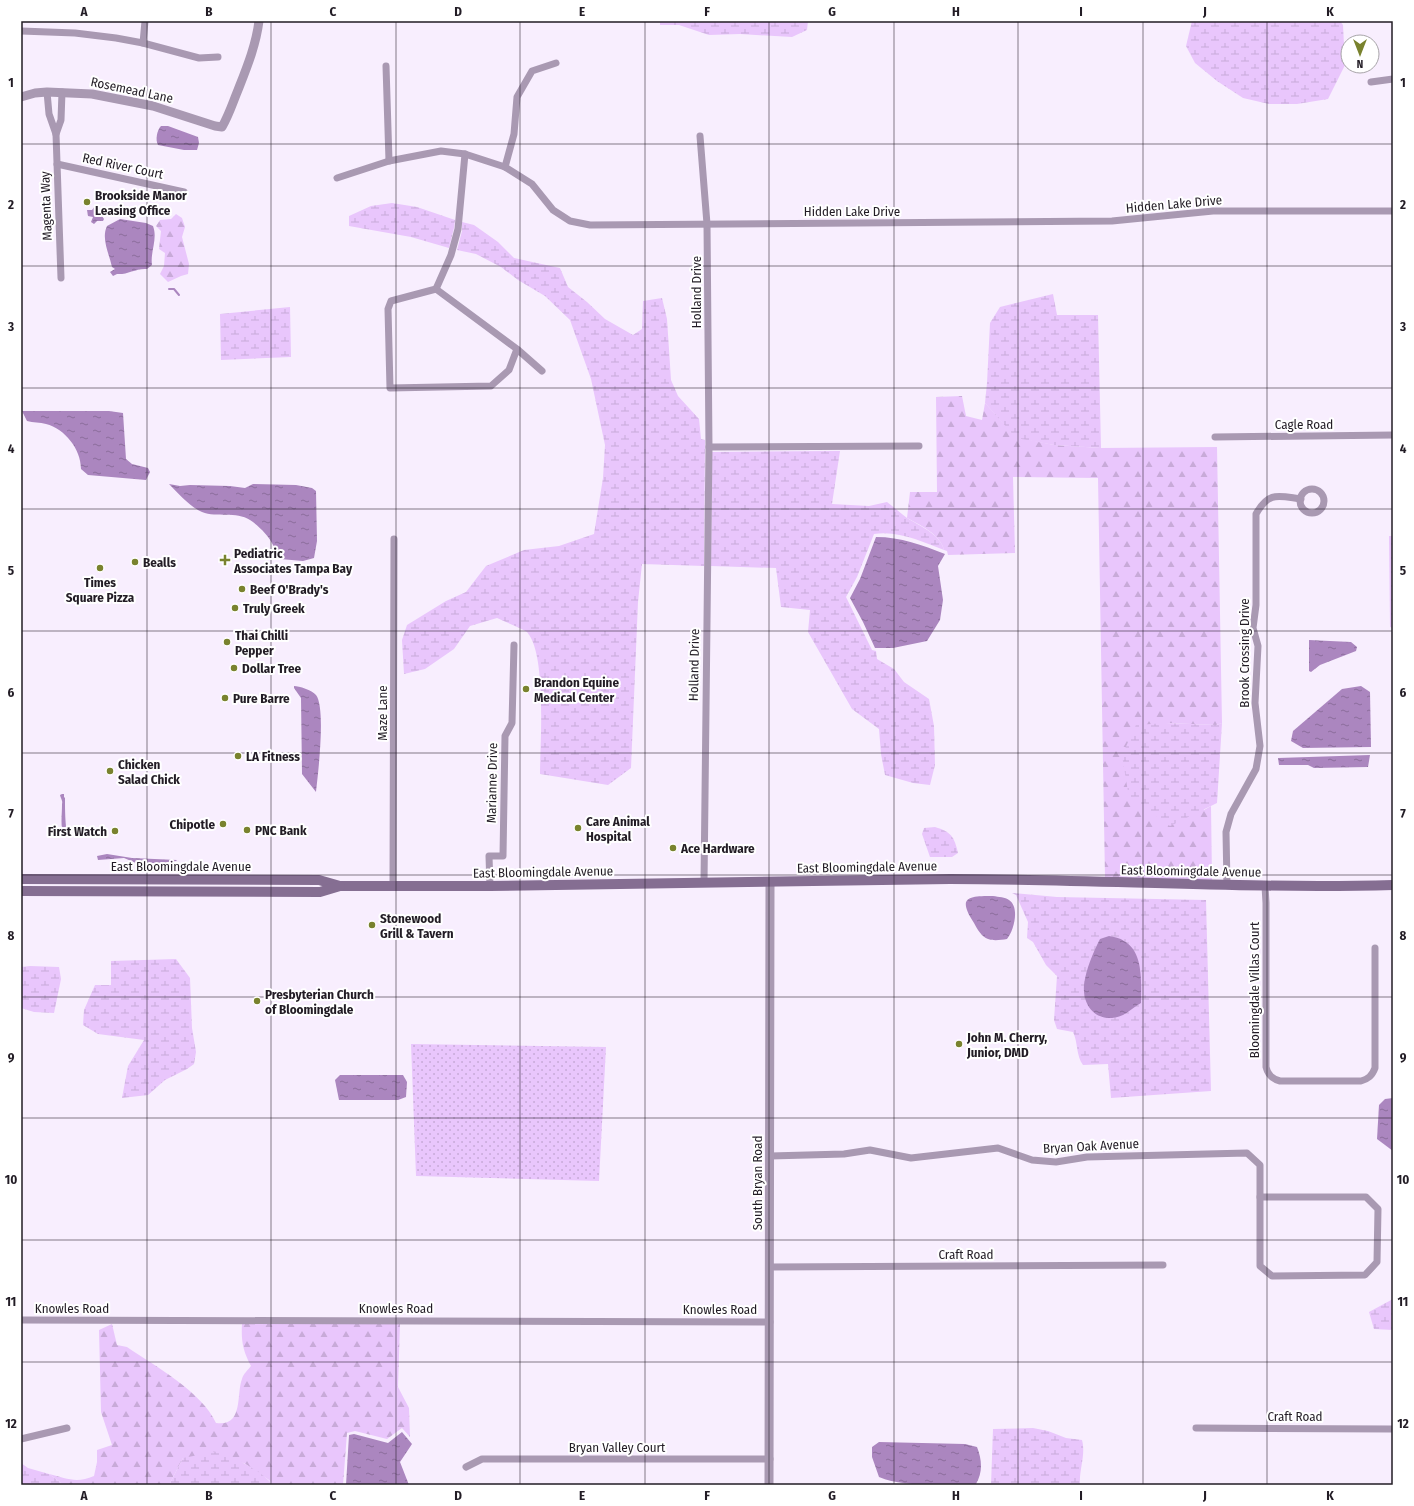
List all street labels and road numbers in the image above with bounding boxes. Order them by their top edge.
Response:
street label: Rosemead Lane [89,74,175,106]
street label: Red River Court [81,150,165,182]
street label: Magenta Way [37,171,55,241]
street label: Hidden Lake Drive [1125,192,1223,216]
street label: Hidden Lake Drive [804,204,900,219]
street label: Holland Drive [689,256,704,328]
street label: Cagle Road [1275,417,1333,432]
street label: Brook Crossing Drive [1237,598,1252,708]
street label: Holland Drive [686,629,702,701]
street label: Maze Lane [375,685,390,741]
street label: Marianne Drive [484,743,500,823]
street label: East Bloomingdale Avenue [797,858,937,876]
street label: East Bloomingdale Avenue [111,859,251,874]
street label: East Bloomingdale Avenue [1121,862,1261,880]
street label: East Bloomingdale Avenue [473,863,613,881]
street label: Bloomingdale Villas Court [1247,921,1262,1058]
street label: South Bryan Road [750,1136,765,1230]
street label: Bryan Oak Avenue [1043,1136,1139,1156]
street label: Craft Road [938,1247,994,1262]
street label: Knowles Road [35,1301,109,1316]
street label: Knowles Road [359,1301,433,1316]
street label: Knowles Road [683,1302,757,1317]
street label: Craft Road [1267,1409,1323,1424]
street label: Bryan Valley Court [569,1440,666,1455]

